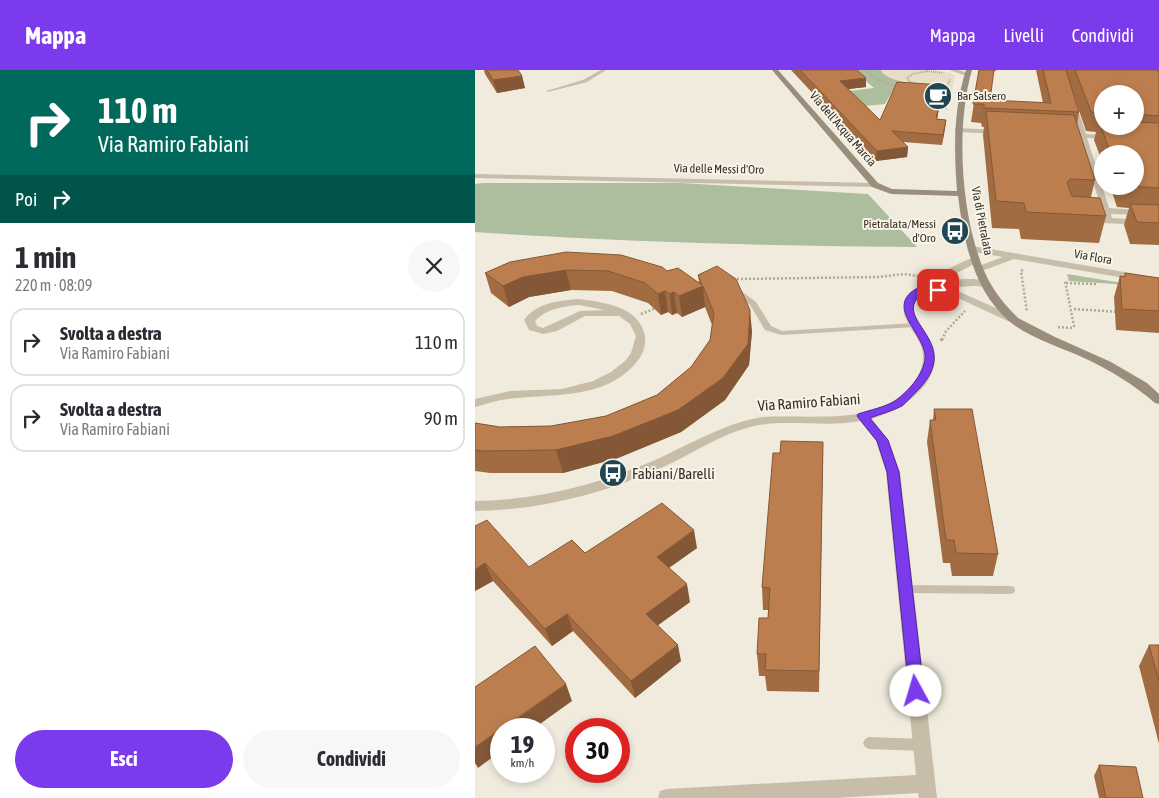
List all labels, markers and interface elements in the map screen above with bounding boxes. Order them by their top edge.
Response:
text: Mappa [25,22,86,49]
text: Mappa [930,25,976,46]
text: Livelli [1004,25,1044,46]
text: Condividi [1072,25,1134,46]
cafe icon: Bar Salsero [923,81,953,111]
map controls [1094,85,1144,195]
button: + [1094,85,1144,135]
street label: Via dell'Acqua Marcia [807,89,879,169]
place label: Bar Salsero [957,89,1006,103]
icon: right [15,90,80,155]
text: 110 m [98,90,177,130]
text: Via Ramiro Fabiani [98,131,249,157]
button: − [1094,145,1144,195]
street label: Via delle Messi d'Oro [674,161,765,177]
icon: right [47,185,75,213]
street label: Via di Pietralata [968,185,996,257]
text: Poi [15,188,37,210]
bus stop icon: Pietralata/Messi d'Oro [940,216,970,246]
place label: Pietralata/Messi d'Oro [863,217,936,245]
text: 1 min [15,240,76,274]
button: close [408,240,460,292]
street label: Via Flora [1073,247,1113,267]
pin [917,269,959,311]
text: 220 m · 08:09 [15,276,92,294]
icon: arrive [924,276,952,304]
text: Svolta a destra [60,322,162,344]
icon: right [17,328,45,356]
text: 110 m [415,331,458,353]
text: Via Ramiro Fabiani [60,344,170,362]
street label: Via Ramiro Fabiani [757,390,861,414]
text: Svolta a destra [60,398,162,420]
icon: right [17,404,45,432]
text: 90 m [424,407,458,429]
text: Via Ramiro Fabiani [60,420,170,438]
bus stop icon: Fabiani/Barelli [598,458,628,488]
place label: Fabiani/Barelli [632,465,715,482]
position arrow [889,664,941,716]
speed limit sign: 30 [565,718,630,783]
button: Esci [15,730,233,788]
button: Condividi [243,730,460,788]
text: 19 [511,730,534,758]
text: km/h [511,756,534,770]

